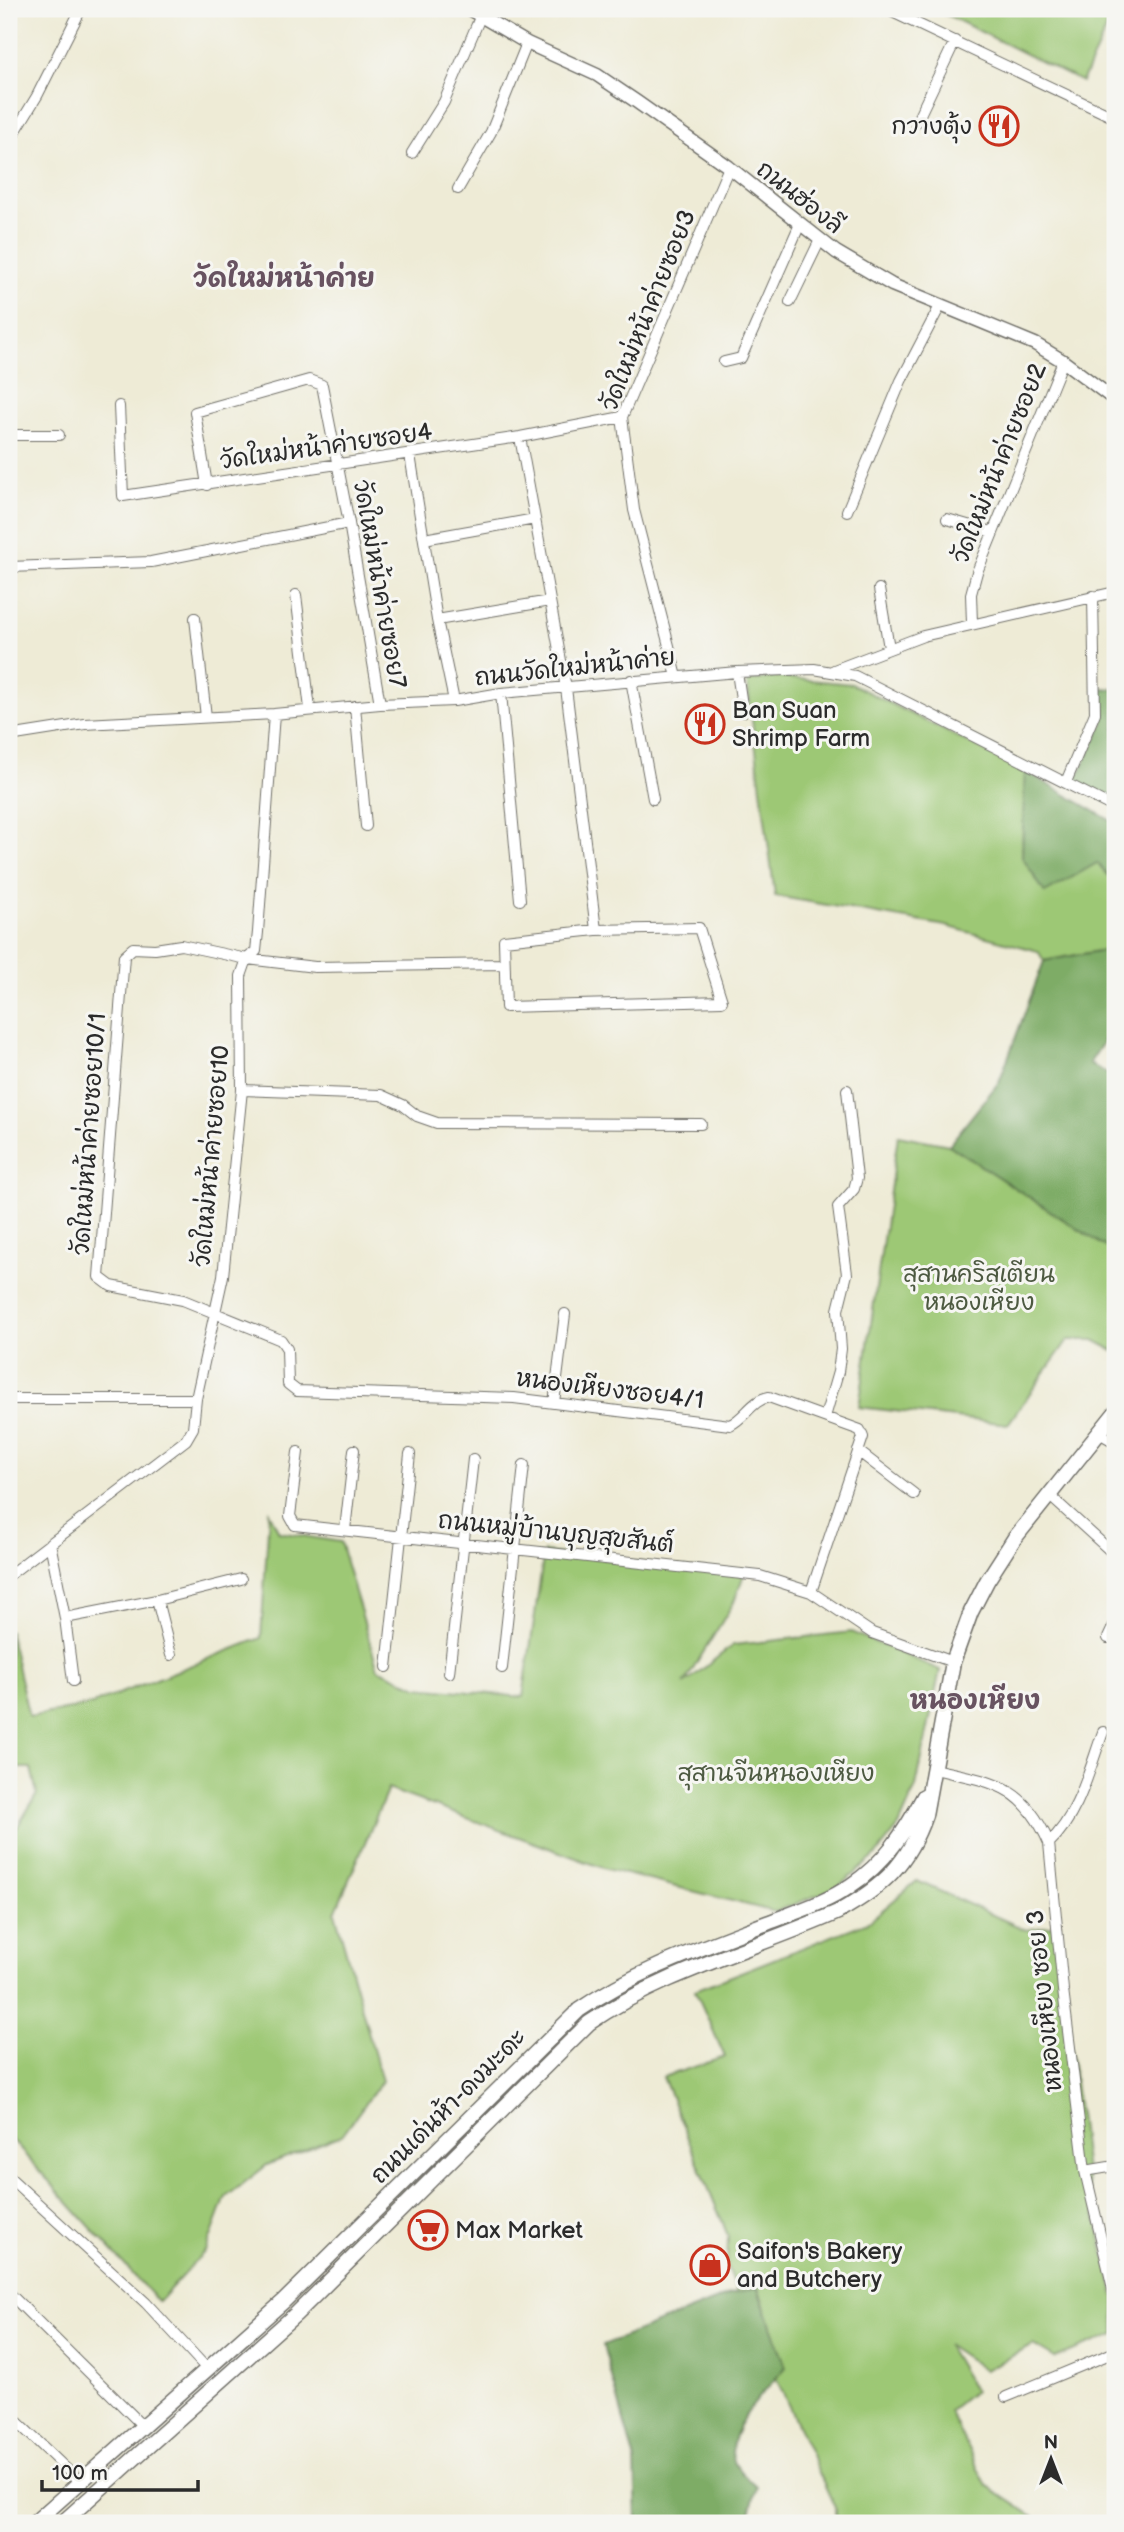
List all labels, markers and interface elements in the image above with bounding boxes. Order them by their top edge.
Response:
restaurant icon: กวางตุ้ง [978,105,1020,147]
place label: กวางตุ้ง [891,111,972,144]
street label: ถนนฮ่องลี [751,154,849,240]
street label: วัดใหม่หน้าค่ายซอย3 [593,205,702,415]
district label: วัดใหม่หน้าค่าย [193,260,375,295]
street label: วัดใหม่หน้าค่ายซอย2 [944,358,1053,568]
street label: วัดใหม่หน้าค่ายซอย4 [218,415,434,476]
street label: วัดใหม่หน้าค่ายซอย7 [347,477,414,691]
street label: ถนนวัดใหม่หน้าค่าย [473,641,677,692]
place label: Ban Suan Shrimp Farm [732,696,870,753]
restaurant icon: Ban Suan Shrimp Farm [684,703,726,745]
street label: วัดใหม่หน้าค่ายซอย10/1 [65,1012,112,1256]
street label: วัดใหม่หน้าค่ายซอย10 [185,1044,236,1268]
park label: สุสานคริสเตียน หนองเหียง [903,1259,1055,1317]
street label: หนองเหียงซอย4/1 [514,1363,706,1415]
street label: ถนนหมู่บ้านบุญสุขสันต์ [436,1504,676,1562]
district label: หนองเหียง [910,1683,1040,1717]
park label: สุสานจีนหนองเหียง [678,1758,874,1791]
street label: หนองเหียง ซอย 3 [1020,1908,1068,2094]
street label: ถนนเด่นห้า-ดงมะดะ [364,2022,532,2190]
supermarket icon: Max Market [407,2209,449,2251]
place label: Max Market [455,2216,584,2245]
place label: Saifon's Bakery and Butchery [737,2237,903,2294]
shop icon: Saifon's Bakery and Butchery [689,2244,731,2286]
north arrow [1016,2424,1086,2494]
text: N [1044,2432,1058,2455]
scale bar [42,2448,198,2492]
text: 100 m [52,2461,108,2486]

